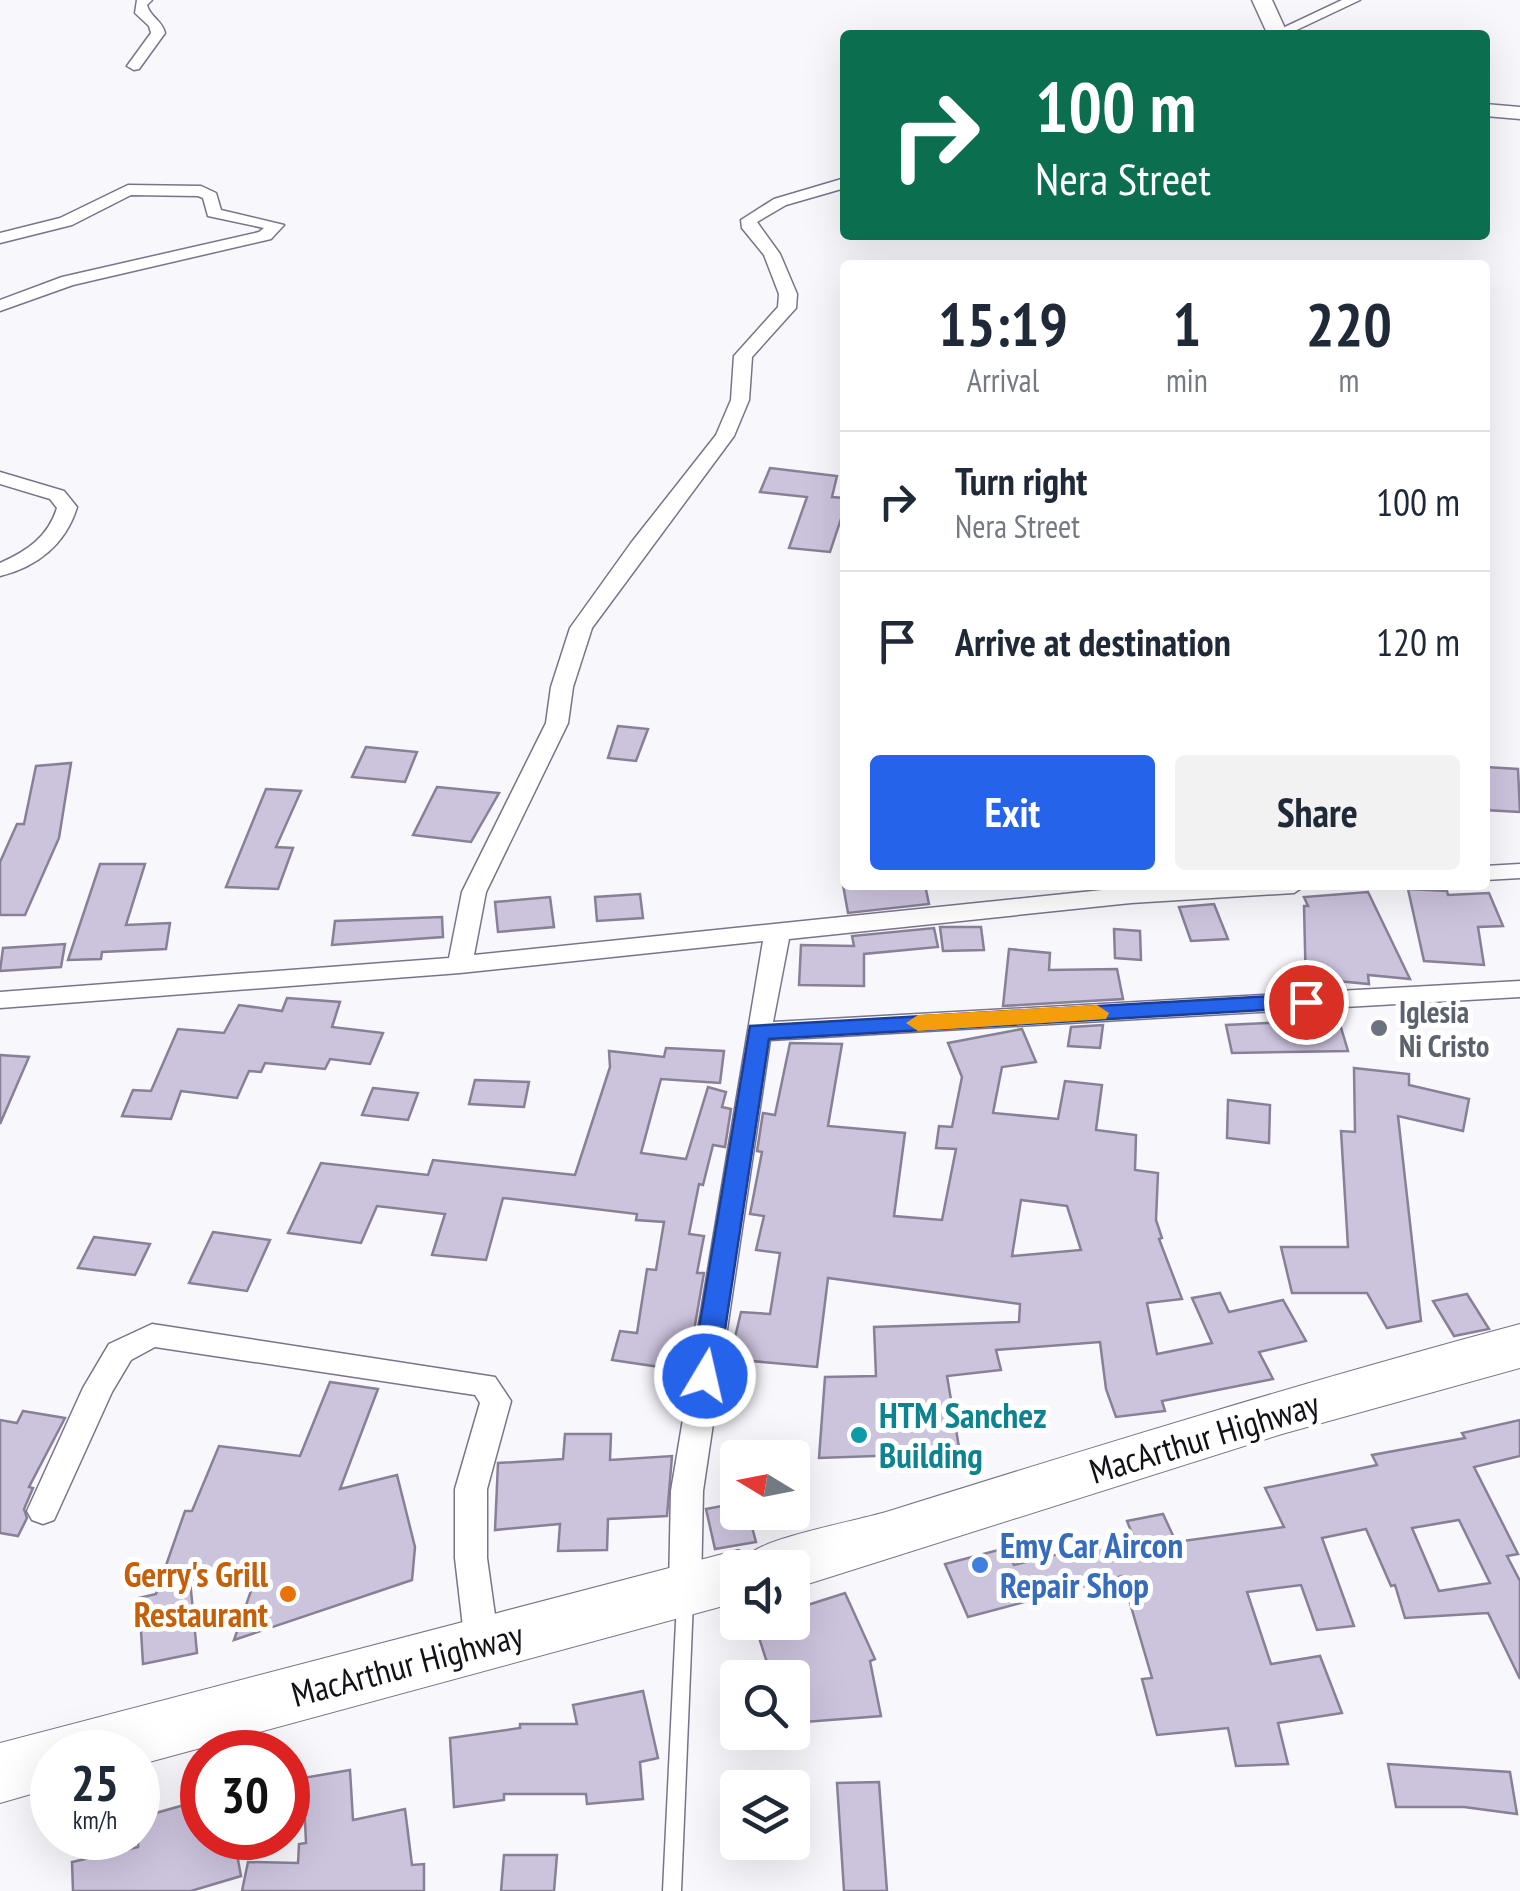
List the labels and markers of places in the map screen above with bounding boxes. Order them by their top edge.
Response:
pin [1264,960,1349,1045]
place label: Iglesia Ni Cristo [1399,992,1489,1065]
marker: Iglesia Ni Cristo [1368,1017,1390,1039]
place label: HTM Sanchez Building [879,1392,1046,1478]
marker: HTM Sanchez Building [848,1424,870,1446]
place label: Emy Car Aircon Repair Shop [1000,1522,1183,1608]
place label: Gerry's Grill Restaurant [124,1551,268,1637]
marker: Emy Car Aircon Repair Shop [969,1554,991,1576]
marker: Gerry's Grill Restaurant [277,1583,299,1605]

